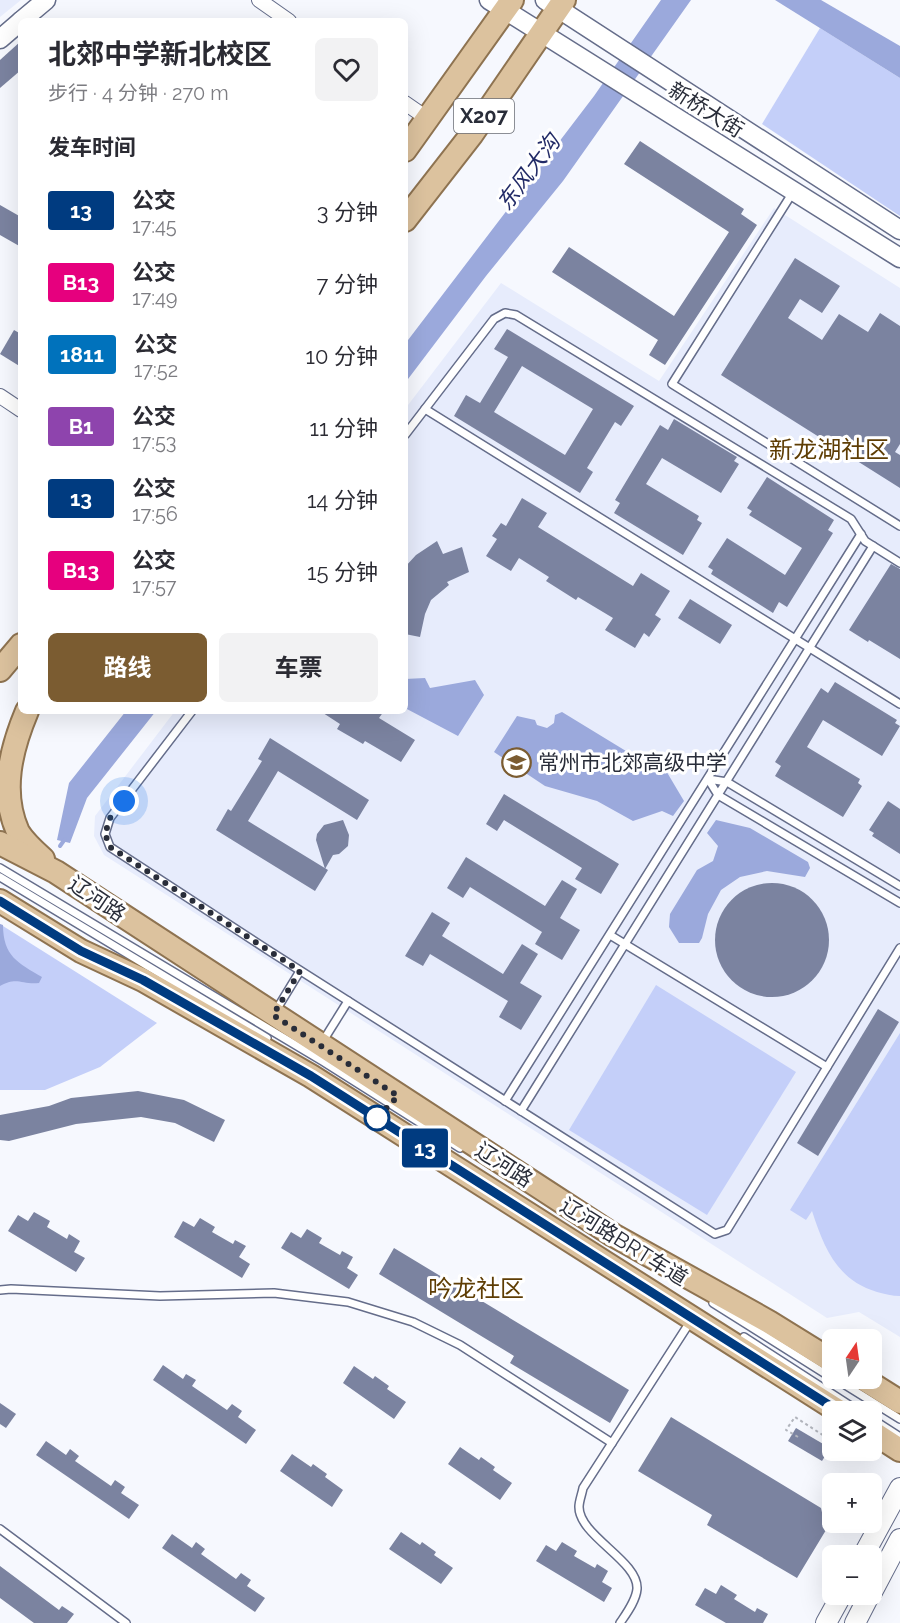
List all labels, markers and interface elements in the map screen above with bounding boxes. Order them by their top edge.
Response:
text: 北郊中学新北校区 [48,38,272,71]
button: heart [315,38,378,101]
street label: 新桥大街 [664,77,749,142]
text: 步行 · 4 分钟 · 270 m [48,81,229,105]
road number: X207 [454,99,514,133]
water label: 东风大沟 [491,127,566,215]
text: 发车时间 [48,134,136,160]
text: 公交 [132,187,176,213]
text: 13 [70,198,92,223]
text: 3 分钟 [317,199,378,225]
text: 17:45 [132,214,177,238]
text: 公交 [132,259,176,285]
text: B13 [63,270,99,295]
text: 7 分钟 [317,271,378,297]
text: 17:49 [132,286,178,310]
text: 公交 [134,331,178,357]
text: 1811 [60,342,104,367]
text: 10 分钟 [306,343,378,369]
text: 17:52 [134,358,178,382]
text: 公交 [132,403,176,429]
text: B1 [69,414,93,439]
text: 11 分钟 [310,415,378,441]
text: 17:53 [132,430,177,454]
district label: 新龙湖社区 [769,435,889,464]
text: 公交 [132,475,176,501]
text: 13 [70,486,92,511]
text: 14 分钟 [307,487,378,513]
text: 17:56 [132,502,178,526]
text: 公交 [132,547,176,573]
text: B13 [63,558,99,583]
text: 15 分钟 [307,559,378,585]
text: 17:57 [132,574,176,598]
button: 路线 [48,633,207,702]
button: 车票 [219,633,378,702]
school or university icon: 常州市北郊高级中学 [501,747,533,779]
place label: 常州市北郊高级中学 [538,750,727,775]
your location [109,786,139,816]
street label: 辽河路 [64,871,130,927]
unlabelled marker [364,1105,390,1131]
line badge: 13 [398,1128,452,1168]
text: 13 [414,1136,436,1161]
street label: 辽河路 [471,1137,537,1192]
street label: 辽河路BRT车道 [556,1192,693,1291]
district label: 吟龙社区 [428,1274,524,1303]
north arrow [822,1329,882,1389]
map controls [822,1329,882,1605]
button: layers [822,1401,882,1461]
button: + [822,1473,882,1533]
button: − [822,1545,882,1605]

